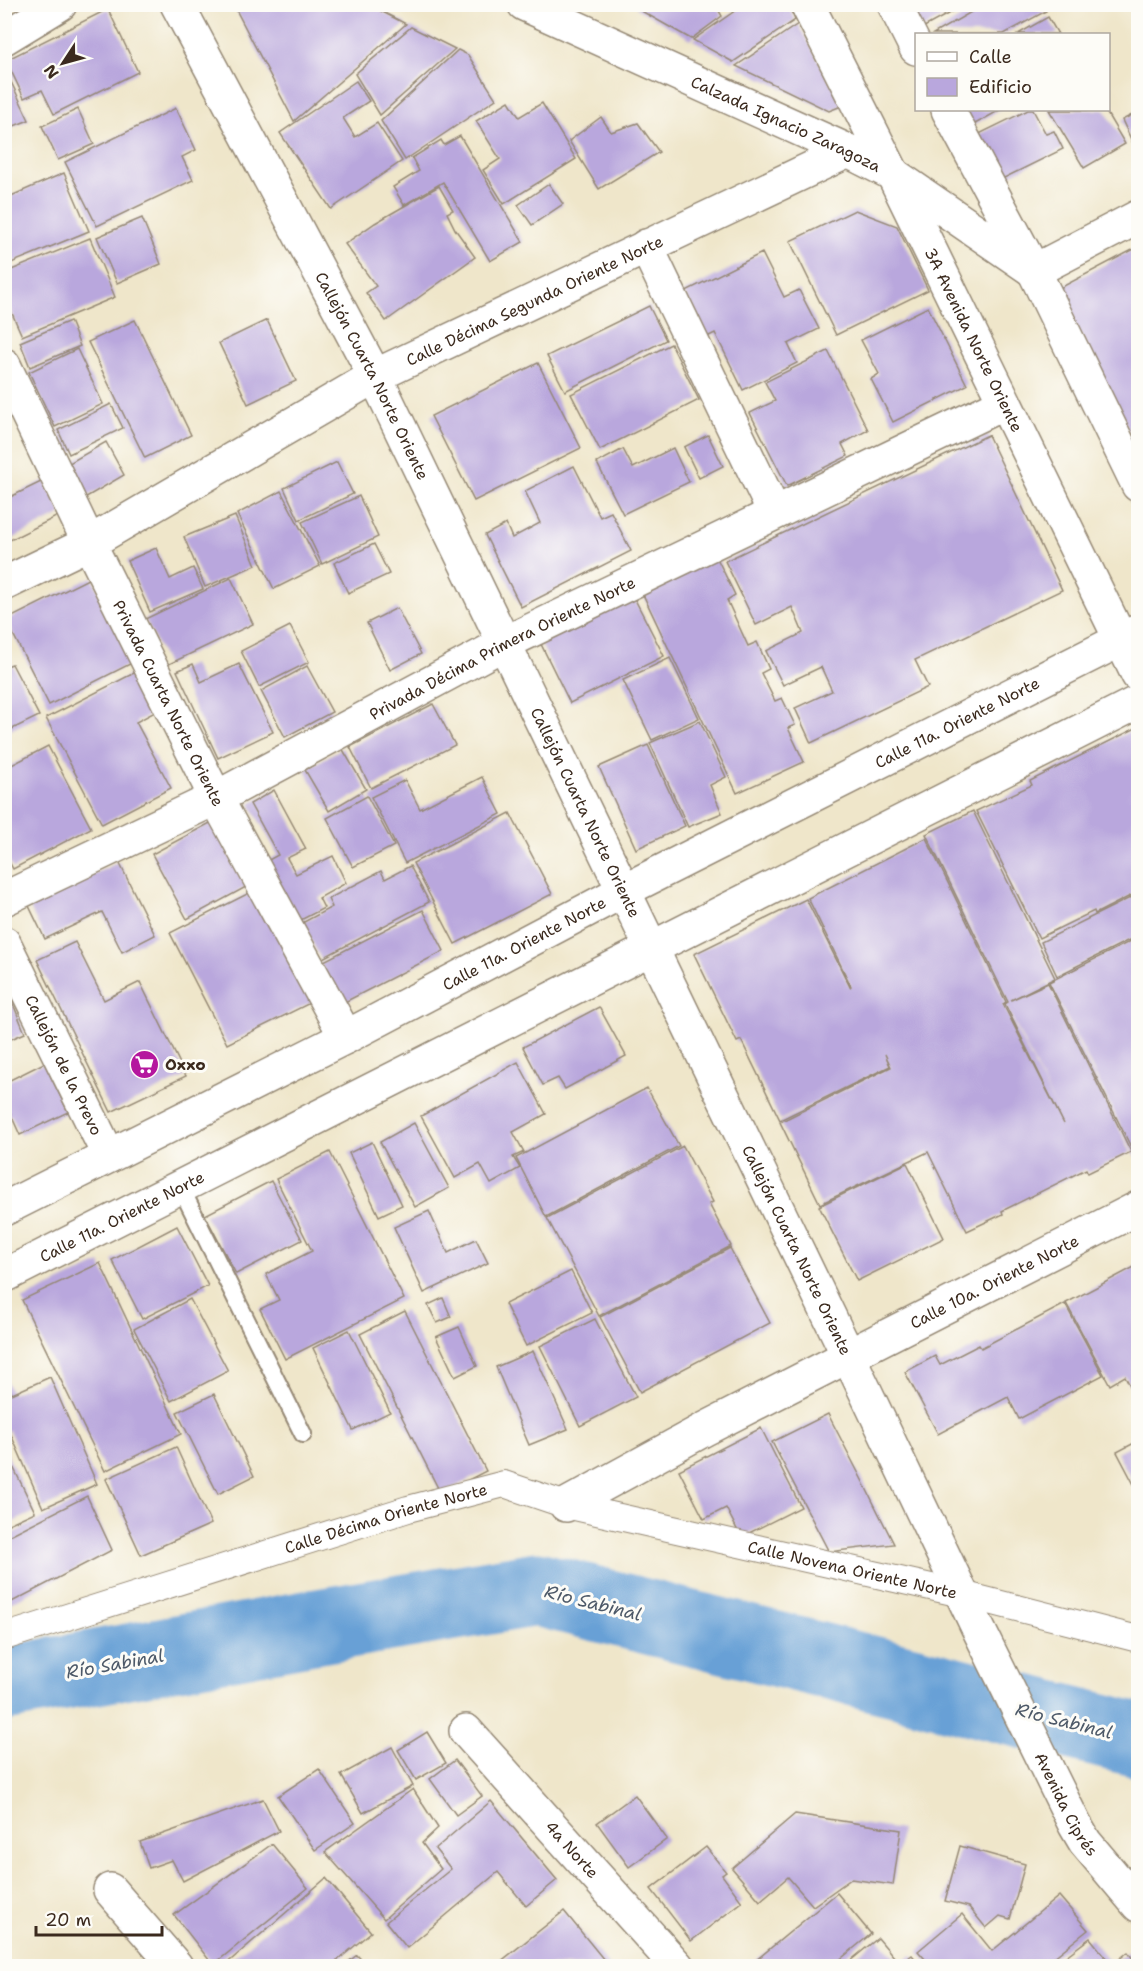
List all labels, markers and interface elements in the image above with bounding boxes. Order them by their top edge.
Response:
north arrow [33,33,93,93]
legend [915,33,1110,111]
text: Calle [969,45,1012,69]
text: N [39,60,63,83]
street label: Calzada Ignacio Zaragoza [688,71,885,177]
text: Edificio [969,75,1032,99]
street label: Calle Décima Segunda Oriente Norte [402,230,666,370]
street label: 3A Avenida Norte Oriente [920,244,1028,435]
street label: Callejón Cuarta Norte Oriente [311,268,434,483]
street label: Privada Décima Primera Oriente Norte [365,571,639,724]
street label: Privada Cuarta Norte Oriente [108,596,229,810]
street label: Calle 11a. Oriente Norte [871,672,1043,773]
street label: Callejón Cuarta Norte Oriente [526,704,645,921]
street label: Calle 11a. Oriente Norte [439,892,609,995]
street label: Callejón de la Prevo [21,991,108,1139]
supermarket icon: Oxxo [128,1048,160,1080]
place label: Oxxo [165,1054,206,1075]
street label: Callejón Cuarta Norte Oriente [738,1141,857,1358]
street label: Calle 11a. Oriente Norte [36,1166,208,1267]
street label: Calle 10a. Oriente Norte [906,1230,1082,1333]
street label: Calle Décima Oriente Norte [282,1478,489,1558]
street label: Calle Novena Oriente Norte [746,1536,959,1603]
water label: Río Sabinal [542,1579,644,1627]
water label: Río Sabinal [64,1644,166,1684]
water label: Río Sabinal [1013,1697,1115,1745]
street label: Avenida Ciprés [1030,1749,1103,1860]
street label: 4a Norte [541,1816,604,1883]
scale bar [36,1899,162,1937]
text: 20 m [45,1908,91,1932]

